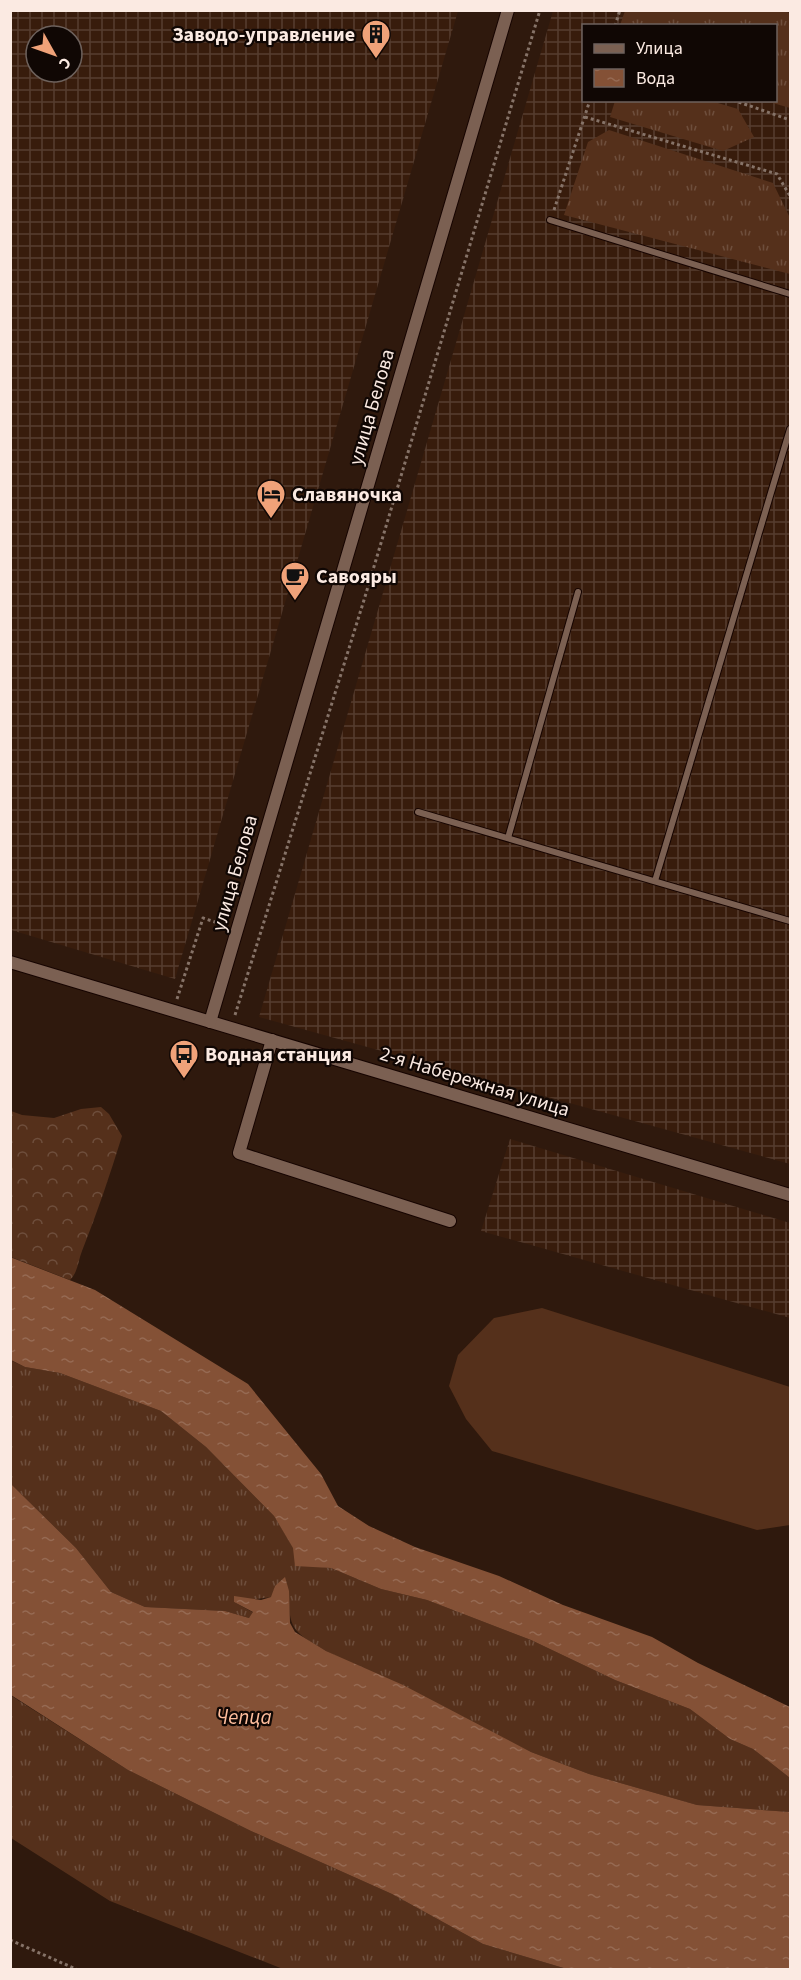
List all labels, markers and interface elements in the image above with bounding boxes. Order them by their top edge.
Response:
building icon: Заводо-управление [360,18,392,60]
place label: Заводо-управление [173,21,355,49]
north arrow [24,24,84,84]
legend [582,24,777,102]
text: Улица [636,36,683,61]
text: С [53,52,76,74]
text: Вода [636,66,675,91]
street label: улица Белова [342,346,402,469]
hotel icon: Славяночка [255,478,287,520]
place label: Славяночка [292,481,402,509]
cafe icon: Савояры [279,560,311,602]
place label: Савояры [316,563,397,591]
street label: улица Белова [205,812,265,935]
bus stop icon: Водная станция [168,1038,200,1080]
street label: 2-я Набережная улица [376,1040,573,1124]
place label: Водная станция [205,1041,352,1069]
water label: Чепца [216,1702,272,1732]

